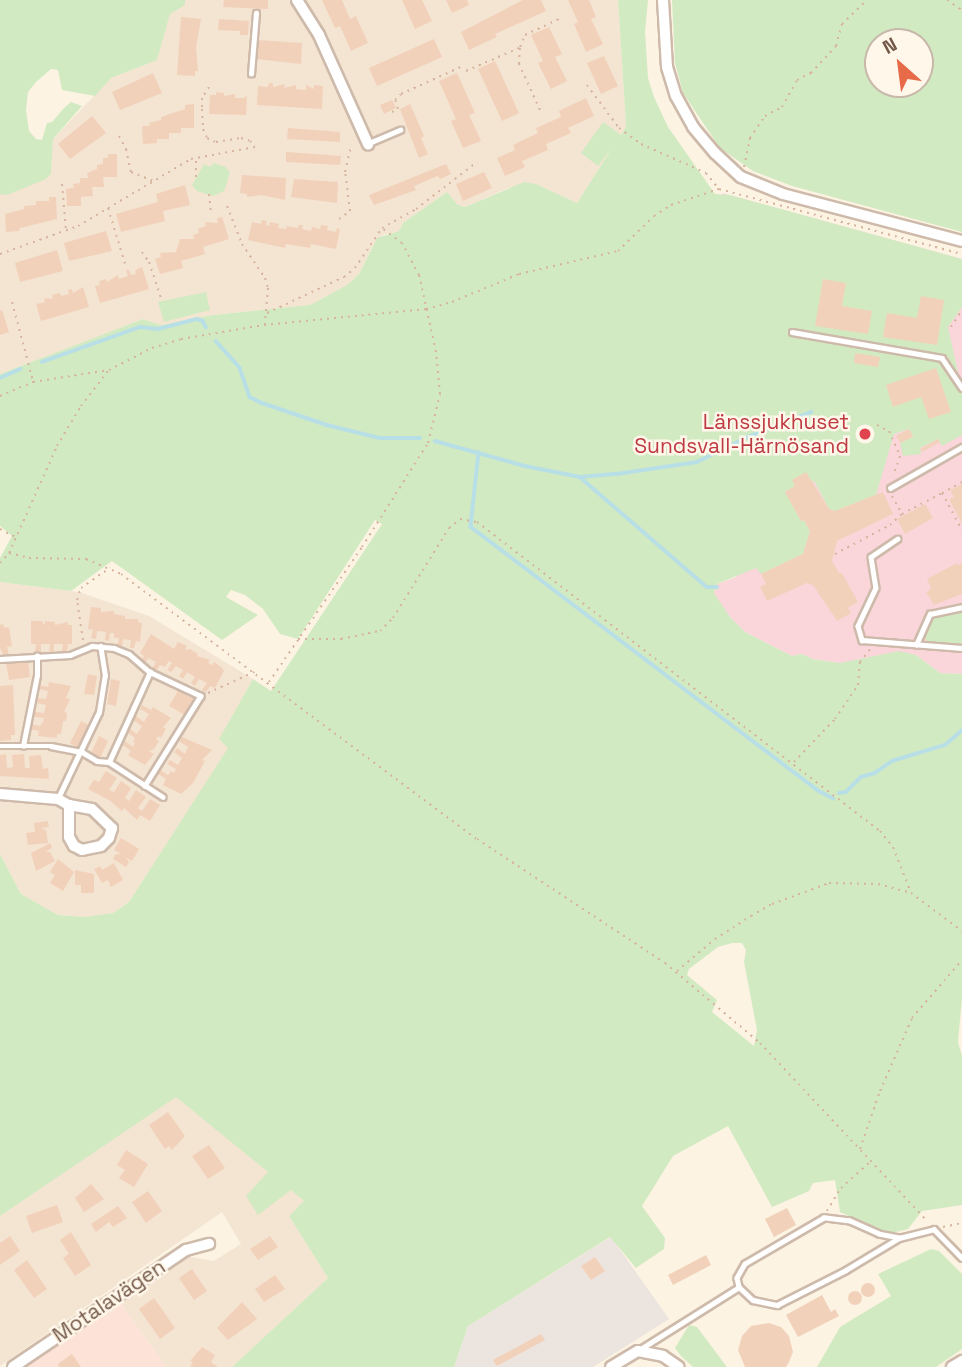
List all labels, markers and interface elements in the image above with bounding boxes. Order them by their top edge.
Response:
north arrow [864,28,934,98]
text: N [878,32,901,60]
place label: Länssjukhuset Sundsvall-Härnösand [634,409,849,459]
marker: Länssjukhuset Sundsvall-Härnösand [855,424,875,444]
street label: Motalavägen [48,1254,170,1348]

